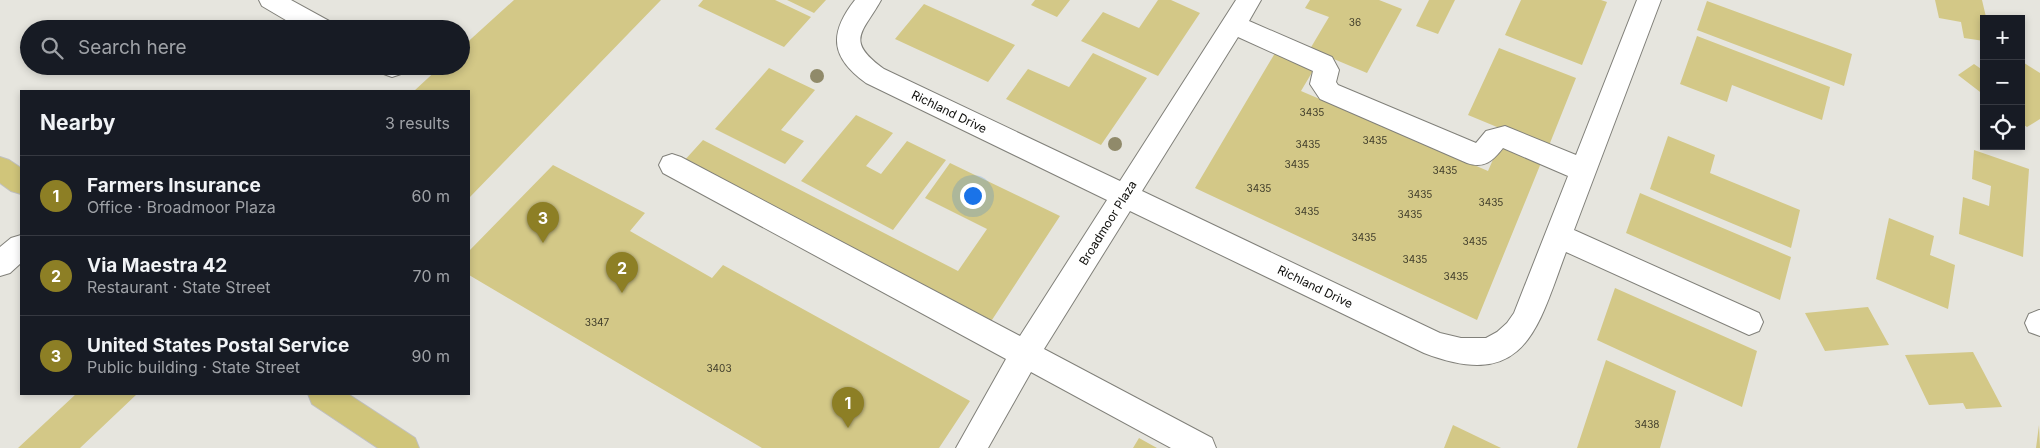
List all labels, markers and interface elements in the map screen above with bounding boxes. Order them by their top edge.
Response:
map controls [1980,15,2025,150]
button: + [1980,15,2025,60]
house number: 36 [1349,16,1361,28]
search box [20,20,470,75]
icon: search [38,34,66,62]
text: Search here [78,36,187,59]
button: − [1980,60,2025,105]
street label: Richland Drive [909,87,989,136]
button: locate [1980,105,2025,150]
house number: 3435 [1300,106,1324,118]
text: Nearby [40,110,115,135]
text: 3 results [385,113,450,133]
house number: 3435 [1363,134,1387,146]
house number: 3435 [1296,138,1320,150]
house number: 3435 [1285,158,1309,170]
house number: 3435 [1433,164,1457,176]
text: Farmers Insurance [87,174,261,197]
street label: Broadmoor Plaza [1076,178,1140,268]
house number: 3435 [1247,182,1271,194]
your location [960,183,986,209]
text: 1 [53,186,59,206]
text: 60 m [411,186,450,206]
house number: 3435 [1408,188,1432,200]
house number: 3435 [1479,196,1503,208]
text: Office · Broadmoor Plaza [87,197,276,217]
pin: 3 [527,202,559,243]
house number: 3435 [1295,205,1319,217]
house number: 3435 [1398,208,1422,220]
house number: 3435 [1352,231,1376,243]
house number: 3435 [1463,235,1487,247]
pin: 2 [606,252,638,293]
house number: 3435 [1403,253,1427,265]
text: Via Maestra 42 [87,254,227,277]
street label: Richland Drive [1275,262,1355,311]
text: 2 [51,266,61,286]
text: 70 m [413,266,450,286]
house number: 3435 [1444,270,1468,282]
text: Restaurant · State Street [87,277,271,297]
house number: 3347 [585,316,610,328]
text: United States Postal Service [87,334,349,357]
text: 3 [51,346,61,366]
text: 90 m [411,346,450,366]
text: Public building · State Street [87,357,300,377]
house number: 3403 [706,362,732,374]
pin: 1 [832,387,864,428]
house number: 3438 [1635,418,1660,430]

